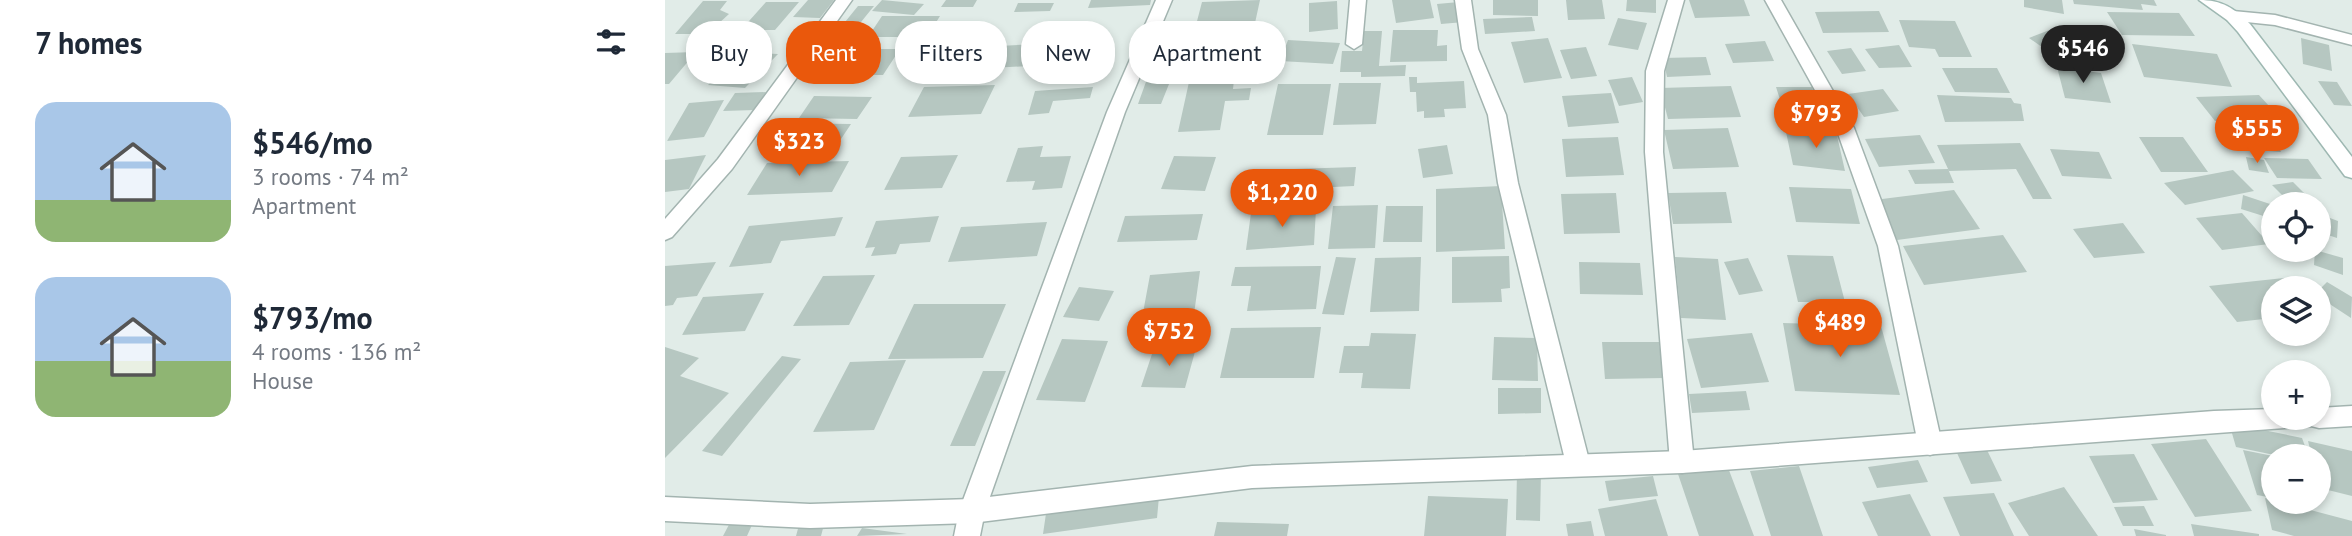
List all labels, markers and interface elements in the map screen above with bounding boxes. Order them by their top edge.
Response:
chip: Buy [686,21,772,84]
chip: Rent [786,21,881,84]
chip: Filters [895,21,1007,84]
chip: New [1021,21,1115,84]
chip: Apartment [1129,21,1286,84]
text: 7 homes [35,23,143,62]
icon: filters [592,23,630,61]
pin: $546 [2042,25,2124,85]
text: $546 [2057,33,2109,62]
pin: $793 [1775,90,1857,150]
text: $793 [1790,98,1842,127]
pin: $555 [2216,106,2298,165]
text: $555 [2231,113,2283,142]
pin: $323 [758,118,840,178]
text: $546/mo [252,123,373,162]
text: $323 [773,126,825,155]
icon: home [91,130,175,214]
text: 3 rooms · 74 m² [252,162,409,191]
pin: $1,220 [1225,170,1339,229]
text: $1,220 [1246,177,1318,206]
text: Apartment [252,191,356,220]
map controls [2261,192,2331,514]
button: locate [2261,192,2331,262]
button: layers [2261,276,2331,346]
text: $793/mo [252,298,373,337]
pin: $489 [1799,300,1881,359]
icon: home [91,305,175,389]
text: $489 [1814,307,1866,336]
pin: $752 [1128,308,1210,368]
text: $752 [1143,316,1195,345]
text: 4 rooms · 136 m² [252,337,421,366]
button: + [2261,360,2331,430]
text: House [252,366,314,395]
button: − [2261,444,2331,514]

